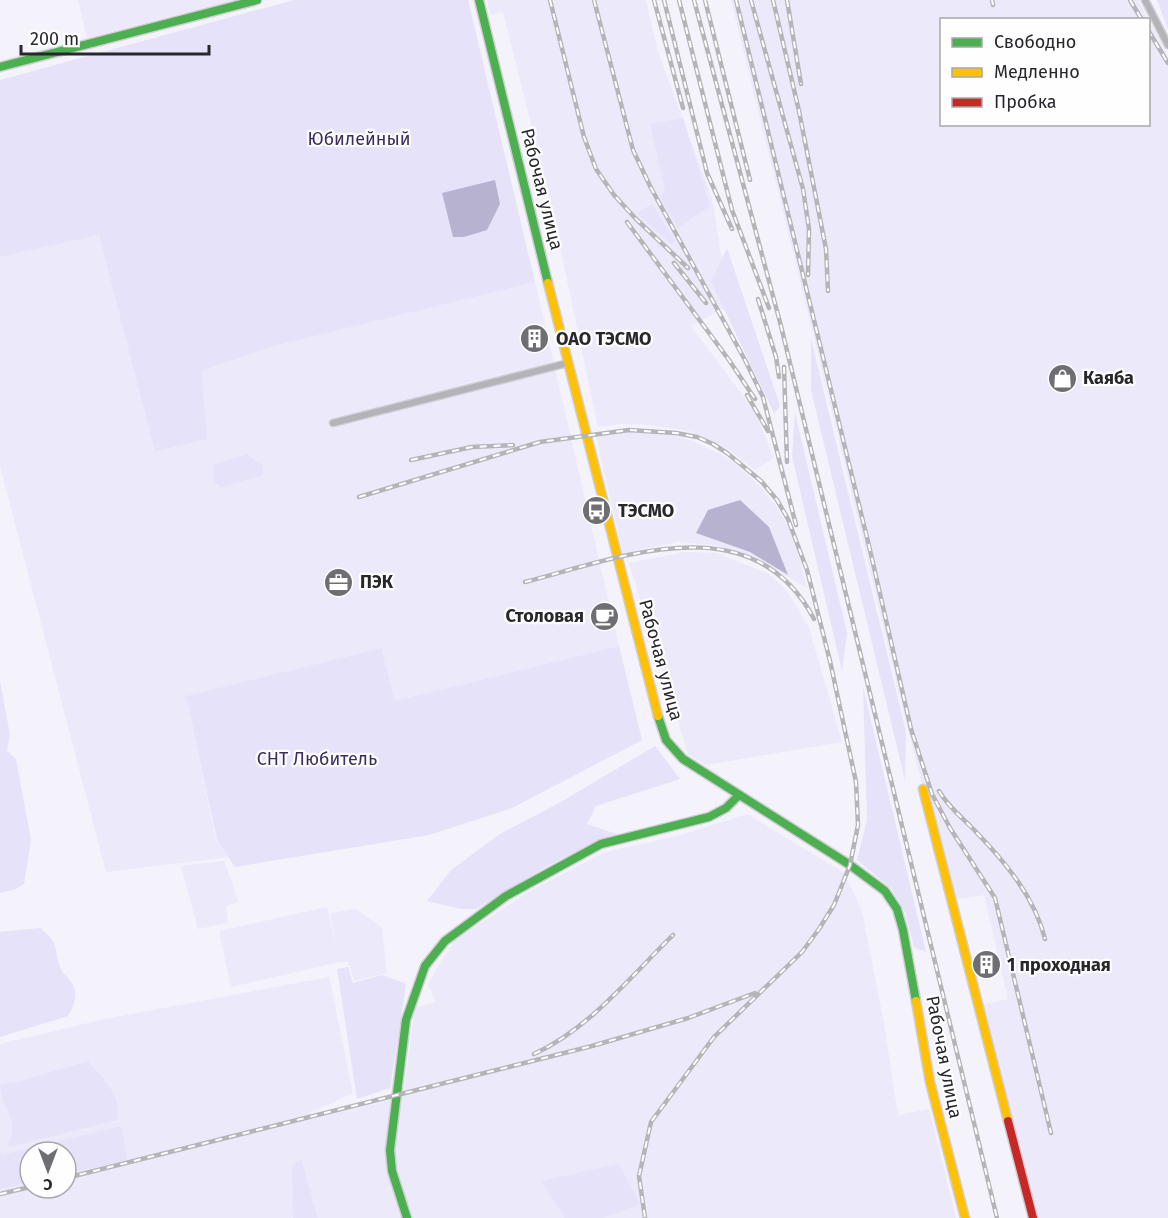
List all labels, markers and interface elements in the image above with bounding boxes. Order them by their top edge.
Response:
scale bar [21,18,208,56]
legend [940,18,1150,126]
text: 200 m [30,28,79,50]
text: Свободно [994,31,1076,53]
text: Медленно [994,61,1080,83]
text: Пробка [994,91,1057,113]
street label: Рабочая улица [516,126,568,252]
park label: Юбилейный [307,128,411,150]
building icon: ОАО ТЭСМО [519,323,551,355]
place label: ОАО ТЭСМО [556,328,652,350]
shop icon: Каяба [1046,362,1078,394]
place label: Каяба [1083,367,1134,389]
bus stop icon: ТЭСМО [581,495,613,527]
place label: ТЭСМО [618,500,674,522]
office icon: ПЭК [323,566,355,598]
place label: ПЭК [360,571,394,593]
street label: Рабочая улица [634,597,688,723]
cafe icon: Столовая [589,600,621,632]
place label: Столовая [506,605,584,627]
park label: СНТ Любитель [257,748,377,770]
building icon: 1 проходная [970,949,1002,981]
place label: 1 проходная [1007,954,1111,976]
street label: Рабочая улица [921,994,967,1120]
north arrow [18,1140,78,1200]
text: С [43,1175,53,1194]

